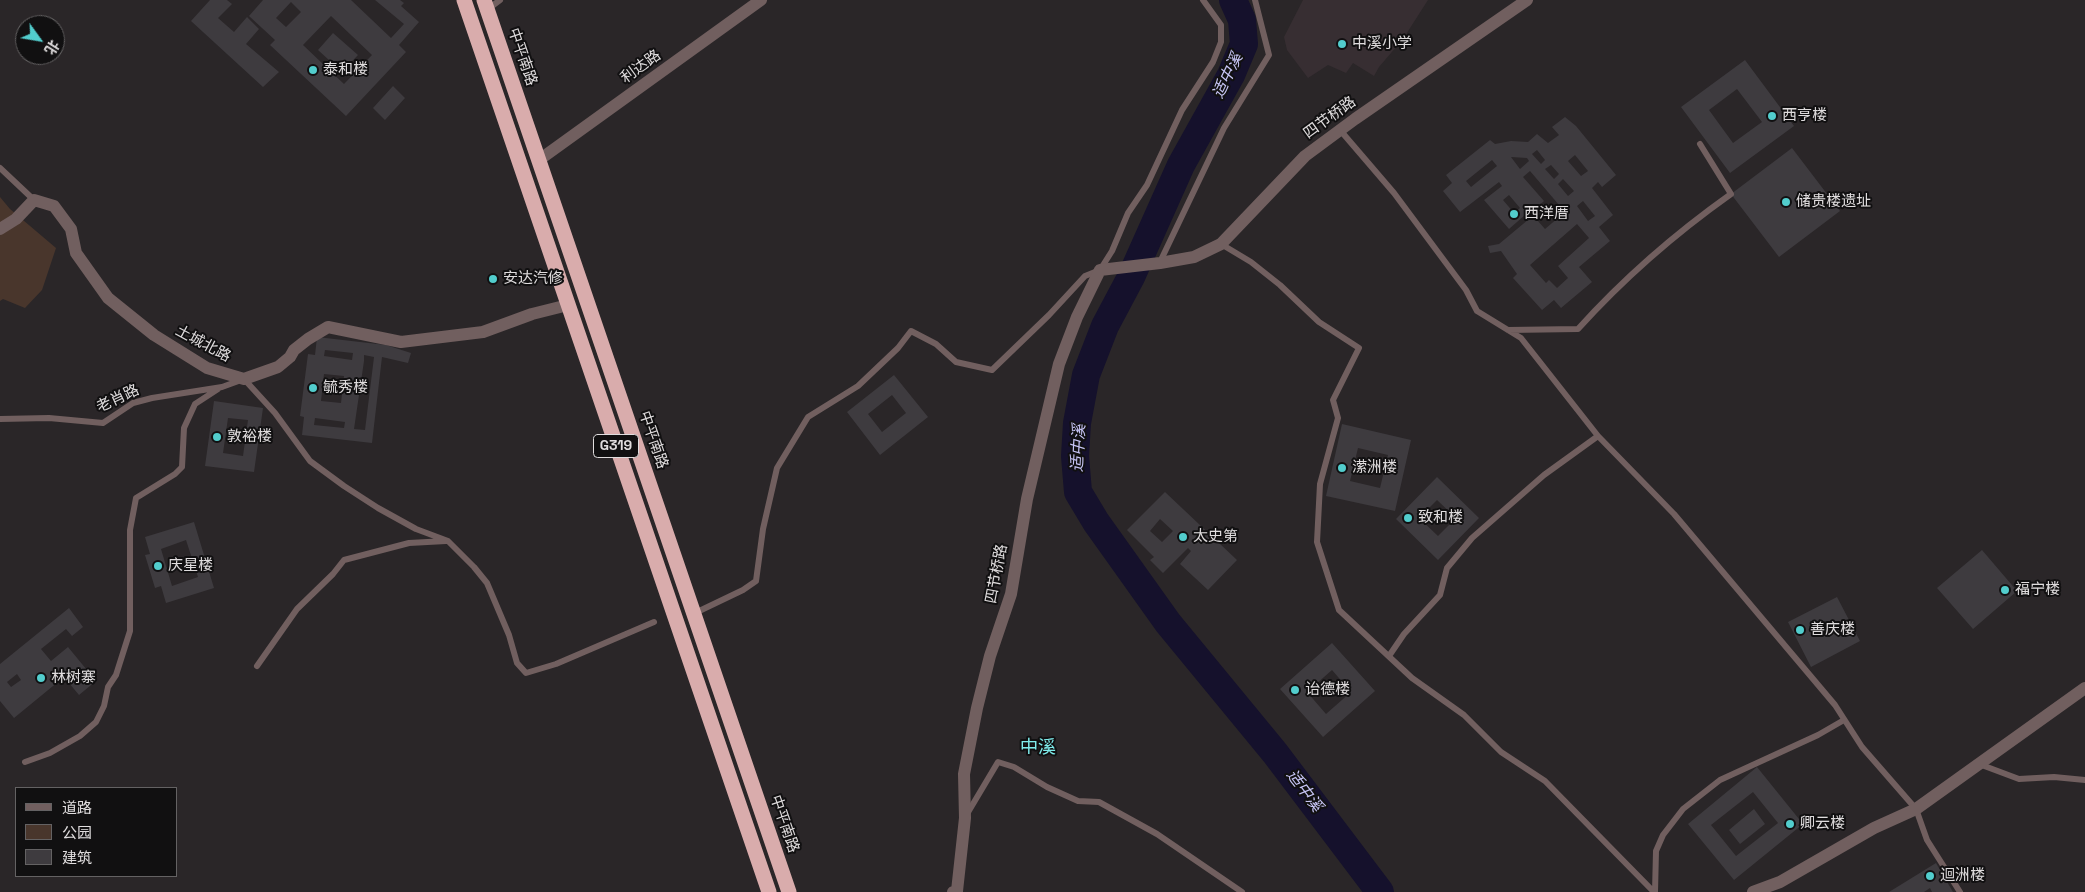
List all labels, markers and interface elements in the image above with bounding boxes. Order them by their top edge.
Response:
north arrow [15,15,65,65]
street label: 中平南路 [504,26,540,88]
place label: 中溪小学 [1352,35,1412,53]
text: 北 [41,37,63,58]
marker: 中溪小学 [1336,38,1348,50]
street label: 利达路 [618,46,664,88]
water label: 适中溪 [1209,50,1247,102]
place label: 泰和楼 [323,61,368,79]
marker: 泰和楼 [307,64,319,76]
street label: 四节桥路 [1300,93,1360,143]
place label: 西亨楼 [1782,107,1827,125]
marker: 西亨楼 [1766,110,1778,122]
place label: 储贵楼遗址 [1796,193,1871,211]
marker: 储贵楼遗址 [1780,196,1792,208]
place label: 西洋厝 [1524,205,1569,223]
marker: 西洋厝 [1508,208,1520,220]
place label: 安达汽修 [503,270,563,288]
marker: 安达汽修 [487,273,499,285]
street label: 土城北路 [172,322,234,366]
place label: 毓秀楼 [323,379,368,397]
street label: 老肖路 [94,381,142,417]
marker: 毓秀楼 [307,382,319,394]
street label: 中平南路 [635,409,671,471]
water label: 适中溪 [1068,424,1090,472]
place label: 敦裕楼 [227,428,272,446]
marker: 敦裕楼 [211,431,223,443]
road number: G319 [594,434,638,458]
place label: 潆洲楼 [1352,459,1397,477]
marker: 潆洲楼 [1336,462,1348,474]
place label: 致和楼 [1418,509,1463,527]
marker: 致和楼 [1402,512,1414,524]
place label: 太史第 [1193,528,1238,546]
marker: 太史第 [1177,531,1189,543]
street label: 四节桥路 [982,543,1012,605]
place label: 庆星楼 [168,557,213,575]
marker: 庆星楼 [152,560,164,572]
place label: 福宁楼 [2015,581,2060,599]
marker: 福宁楼 [1999,584,2011,596]
place label: 善庆楼 [1810,621,1855,639]
marker: 善庆楼 [1794,624,1806,636]
place label: 林树寨 [51,669,96,687]
marker: 林树寨 [35,672,47,684]
place label: 诒德楼 [1305,681,1350,699]
marker: 诒德楼 [1289,684,1301,696]
district label: 中溪 [1020,737,1056,759]
water label: 适中溪 [1282,766,1326,816]
legend [15,787,178,877]
street label: 中平南路 [766,793,802,855]
text: 道路 [62,798,92,817]
place label: 卿云楼 [1800,815,1845,833]
marker: 卿云楼 [1784,818,1796,830]
text: 公园 [62,823,92,842]
text: 建筑 [62,848,92,867]
place label: 迴洲楼 [1940,867,1985,885]
marker: 迴洲楼 [1924,870,1936,882]

